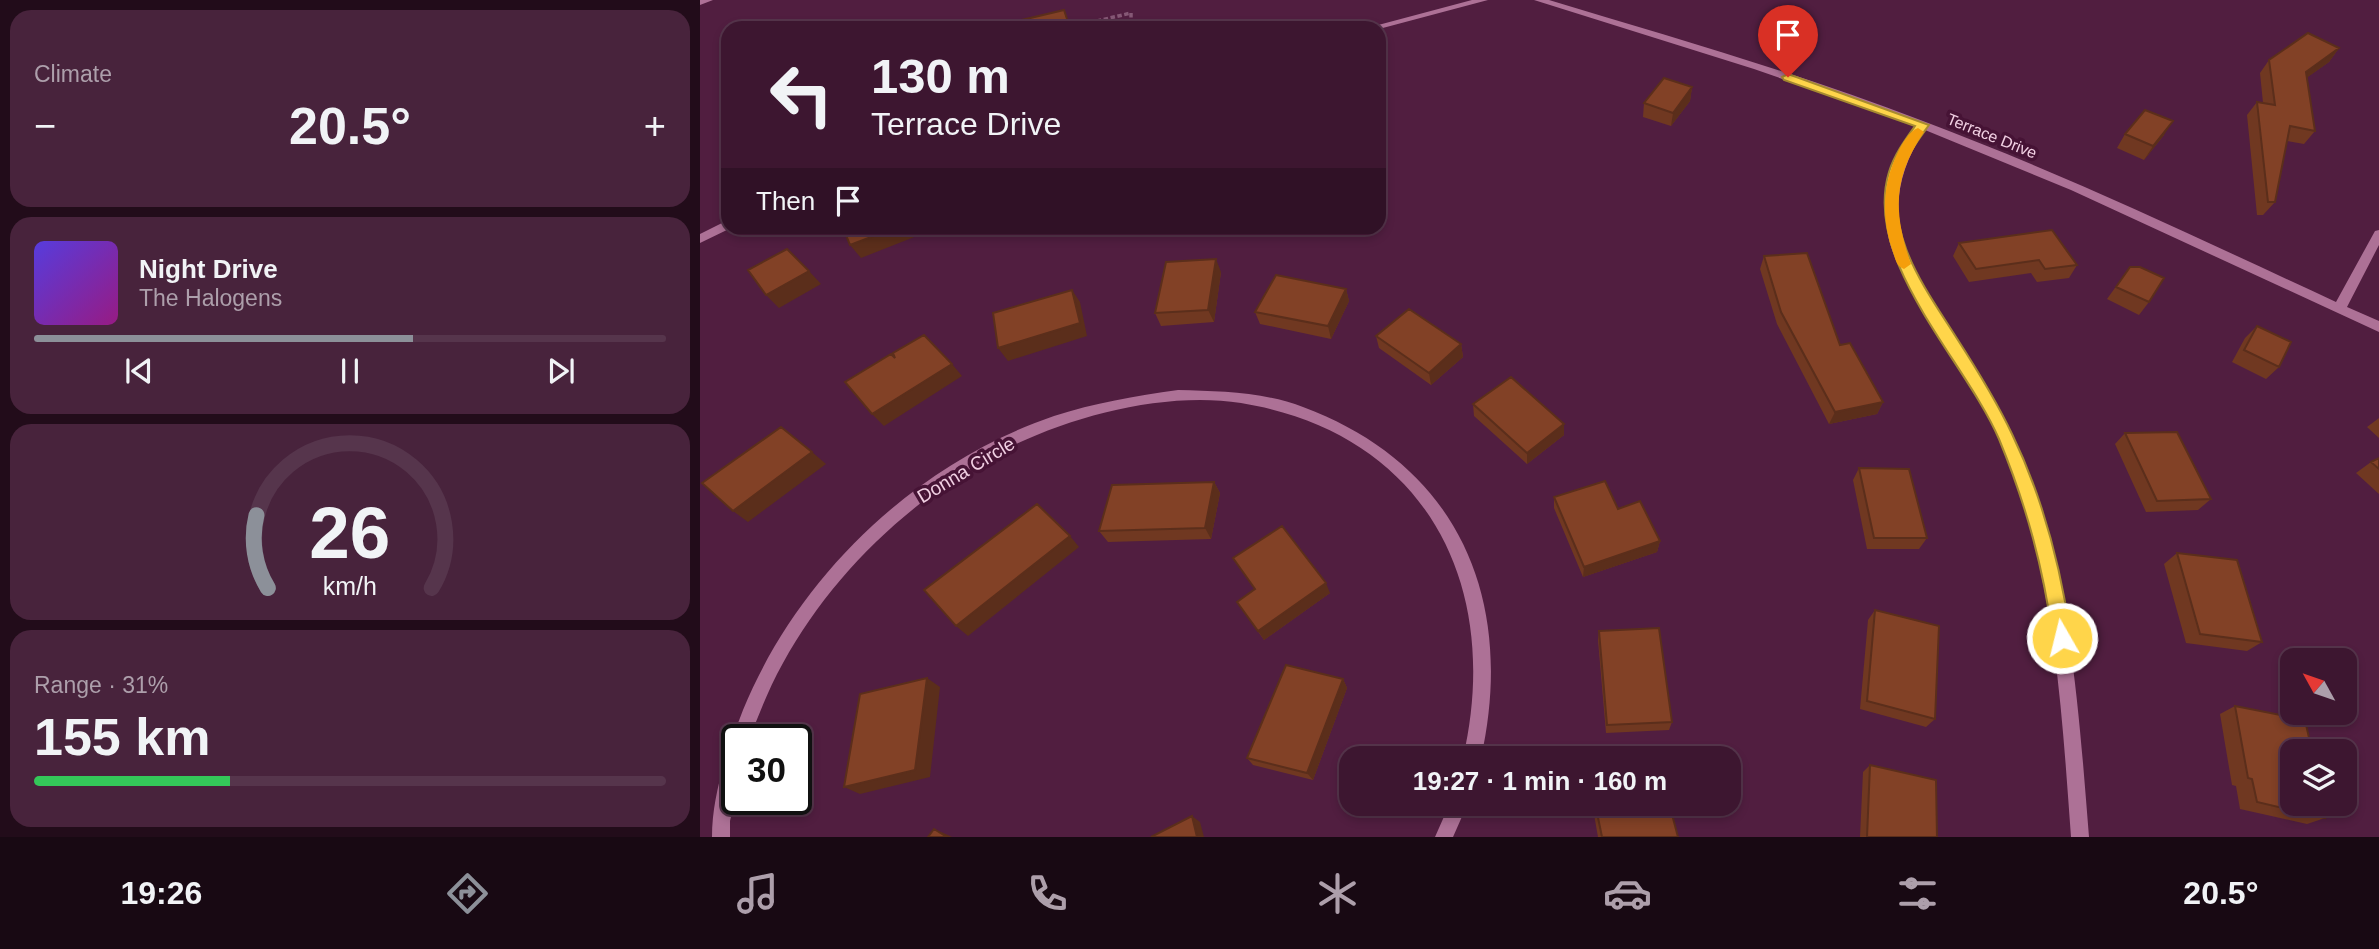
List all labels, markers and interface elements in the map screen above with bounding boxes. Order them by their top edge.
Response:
pin [1758,5,1818,77]
icon: arrive [1769,16,1807,54]
icon: left [756,49,847,140]
text: 130 m [871,49,1010,103]
text: Climate [34,61,112,87]
text: 20.5° [289,97,411,155]
text: − [34,105,56,147]
text: + [644,105,666,147]
text: Terrace Drive [871,106,1061,142]
street label: Terrace Drive [1945,110,2039,162]
icon: arrive [829,182,867,220]
text: Then [756,186,815,216]
text: Night Drive [139,254,278,284]
text: The Halogens [139,285,282,311]
icon: previous [120,352,158,390]
icon: pause [331,352,369,390]
icon: next [542,352,580,390]
street label: Donna Circle [914,433,1018,507]
text: 26 [310,492,390,573]
text: km/h [323,572,377,600]
position arrow [2025,601,2099,675]
north arrow [2280,648,2357,724]
map controls [2280,648,2357,816]
text: Range · 31% [34,672,168,698]
text: 155 km [34,708,210,766]
speed limit sign: 30 [721,724,812,815]
button: layers [2280,739,2357,816]
text: 19:27 · 1 min · 160 m [1413,766,1667,796]
icon: directions [443,869,492,918]
icon: music [733,869,782,918]
icon: phone [1023,869,1072,918]
icon: climate [1313,869,1362,918]
icon: car [1603,869,1652,918]
icon: filters [1893,869,1942,918]
text: 19:26 [121,875,202,911]
text: 20.5° [2183,875,2258,911]

